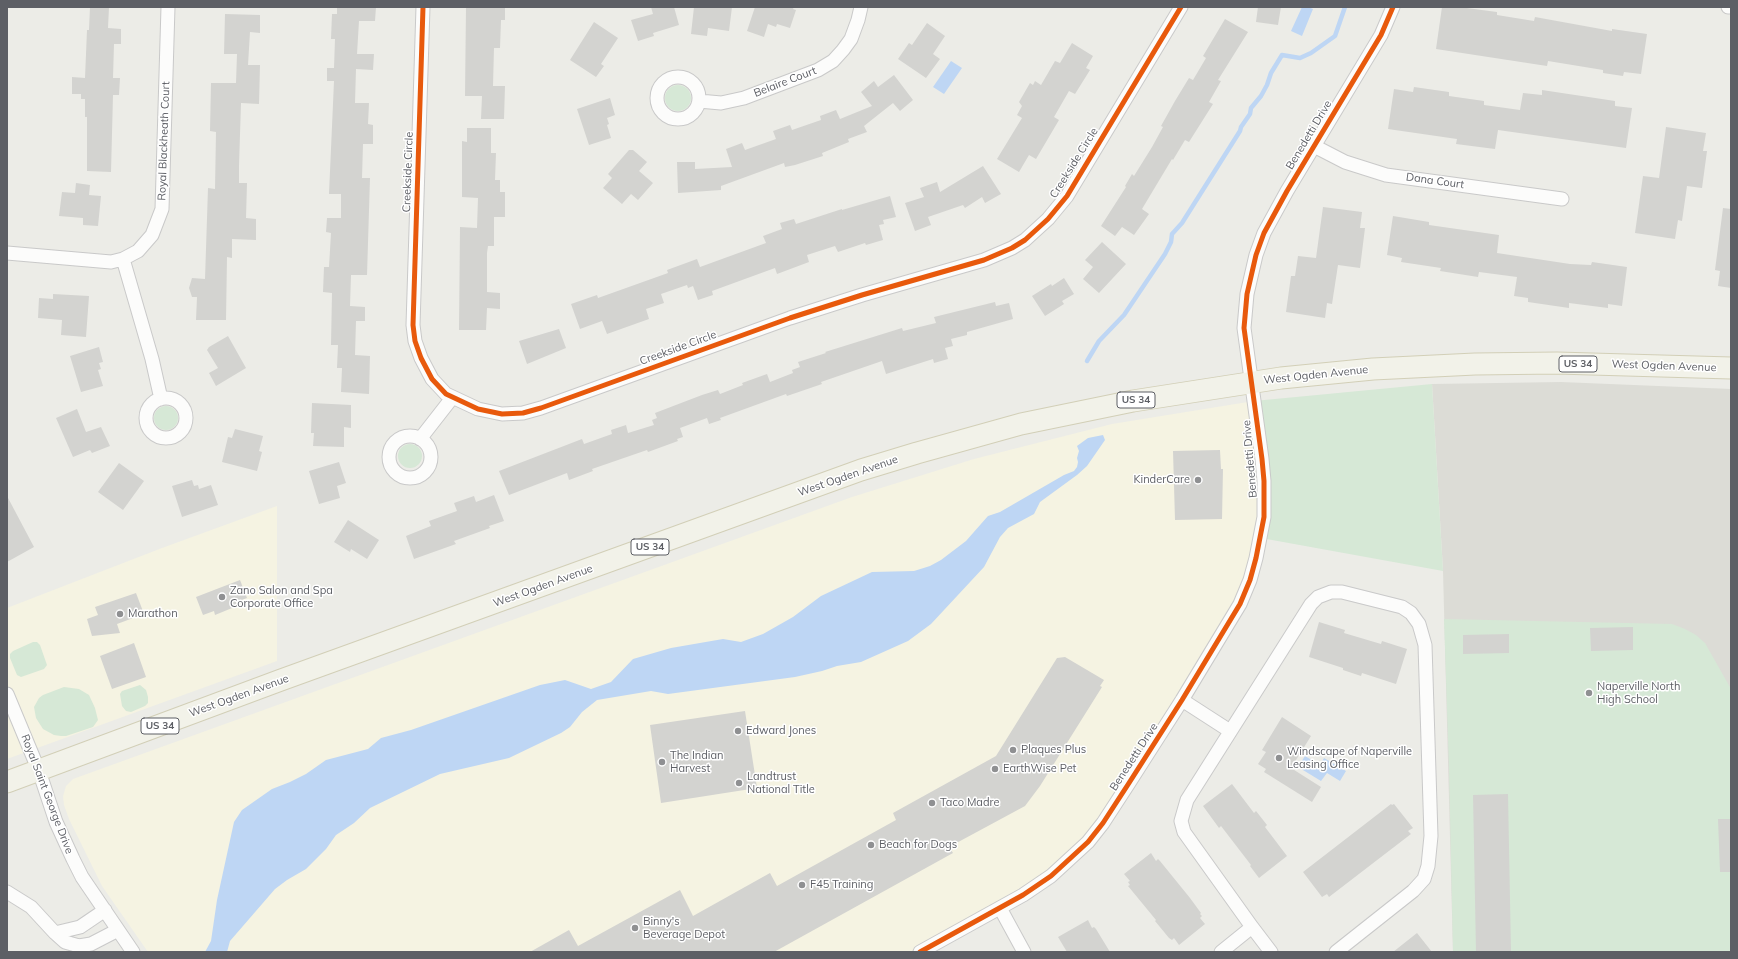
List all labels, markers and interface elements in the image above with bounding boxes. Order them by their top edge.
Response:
street label: Belaire Court [752,64,818,100]
street label: Royal Blackheath Court [155,81,173,201]
street label: Benedetti Drive [1283,98,1335,172]
street label: Creekside Circle [1047,125,1101,201]
street label: Creekside Circle [400,131,416,213]
street label: Dana Court [1405,170,1465,192]
street label: Creekside Circle [638,328,718,368]
road number: US 34 [1559,356,1597,372]
street label: West Ogden Avenue [1611,358,1717,374]
street label: West Ogden Avenue [1263,363,1369,387]
road number: US 34 [1117,392,1155,408]
street label: Benedetti Drive [1240,420,1260,498]
street label: West Ogden Avenue [796,453,900,499]
place label: KinderCare [1134,473,1190,487]
marker: KinderCare [1193,475,1203,485]
road number: US 34 [631,539,669,555]
street label: West Ogden Avenue [491,562,595,610]
place label: Zano Salon and Spa Corporate Office [230,584,333,610]
marker: Zano Salon and Spa Corporate Office [217,592,227,602]
place label: Marathon [128,607,178,621]
marker: Marathon [115,609,125,619]
street label: West Ogden Avenue [187,672,291,720]
place label: Naperville North High School [1597,680,1680,706]
marker: Naperville North High School [1584,688,1594,698]
road number: US 34 [141,718,179,734]
street label: Benedetti Drive [1107,721,1161,793]
place label: Edward Jones [746,724,816,738]
marker: Edward Jones [733,726,743,736]
street label: Royal Saint George Drive [18,732,76,856]
place label: Plaques Plus [1021,743,1086,757]
marker: Plaques Plus [1008,745,1018,755]
place label: Windscape of Naperville Leasing Office [1287,745,1412,771]
place label: The Indian Harvest [670,749,724,775]
marker: Windscape of Naperville Leasing Office [1274,753,1284,763]
marker: The Indian Harvest [657,757,667,767]
place label: EarthWise Pet [1003,762,1076,776]
marker: EarthWise Pet [990,764,1000,774]
place label: Landtrust National Title [747,770,815,796]
marker: Landtrust National Title [734,778,744,788]
place label: Taco Madre [940,796,999,810]
marker: Taco Madre [927,798,937,808]
place label: Beach for Dogs [879,838,957,852]
marker: Beach for Dogs [866,840,876,850]
place label: F45 Training [810,878,873,892]
marker: F45 Training [797,880,807,890]
place label: Binny's Beverage Depot [643,915,725,941]
marker: Binny's Beverage Depot [630,923,640,933]

